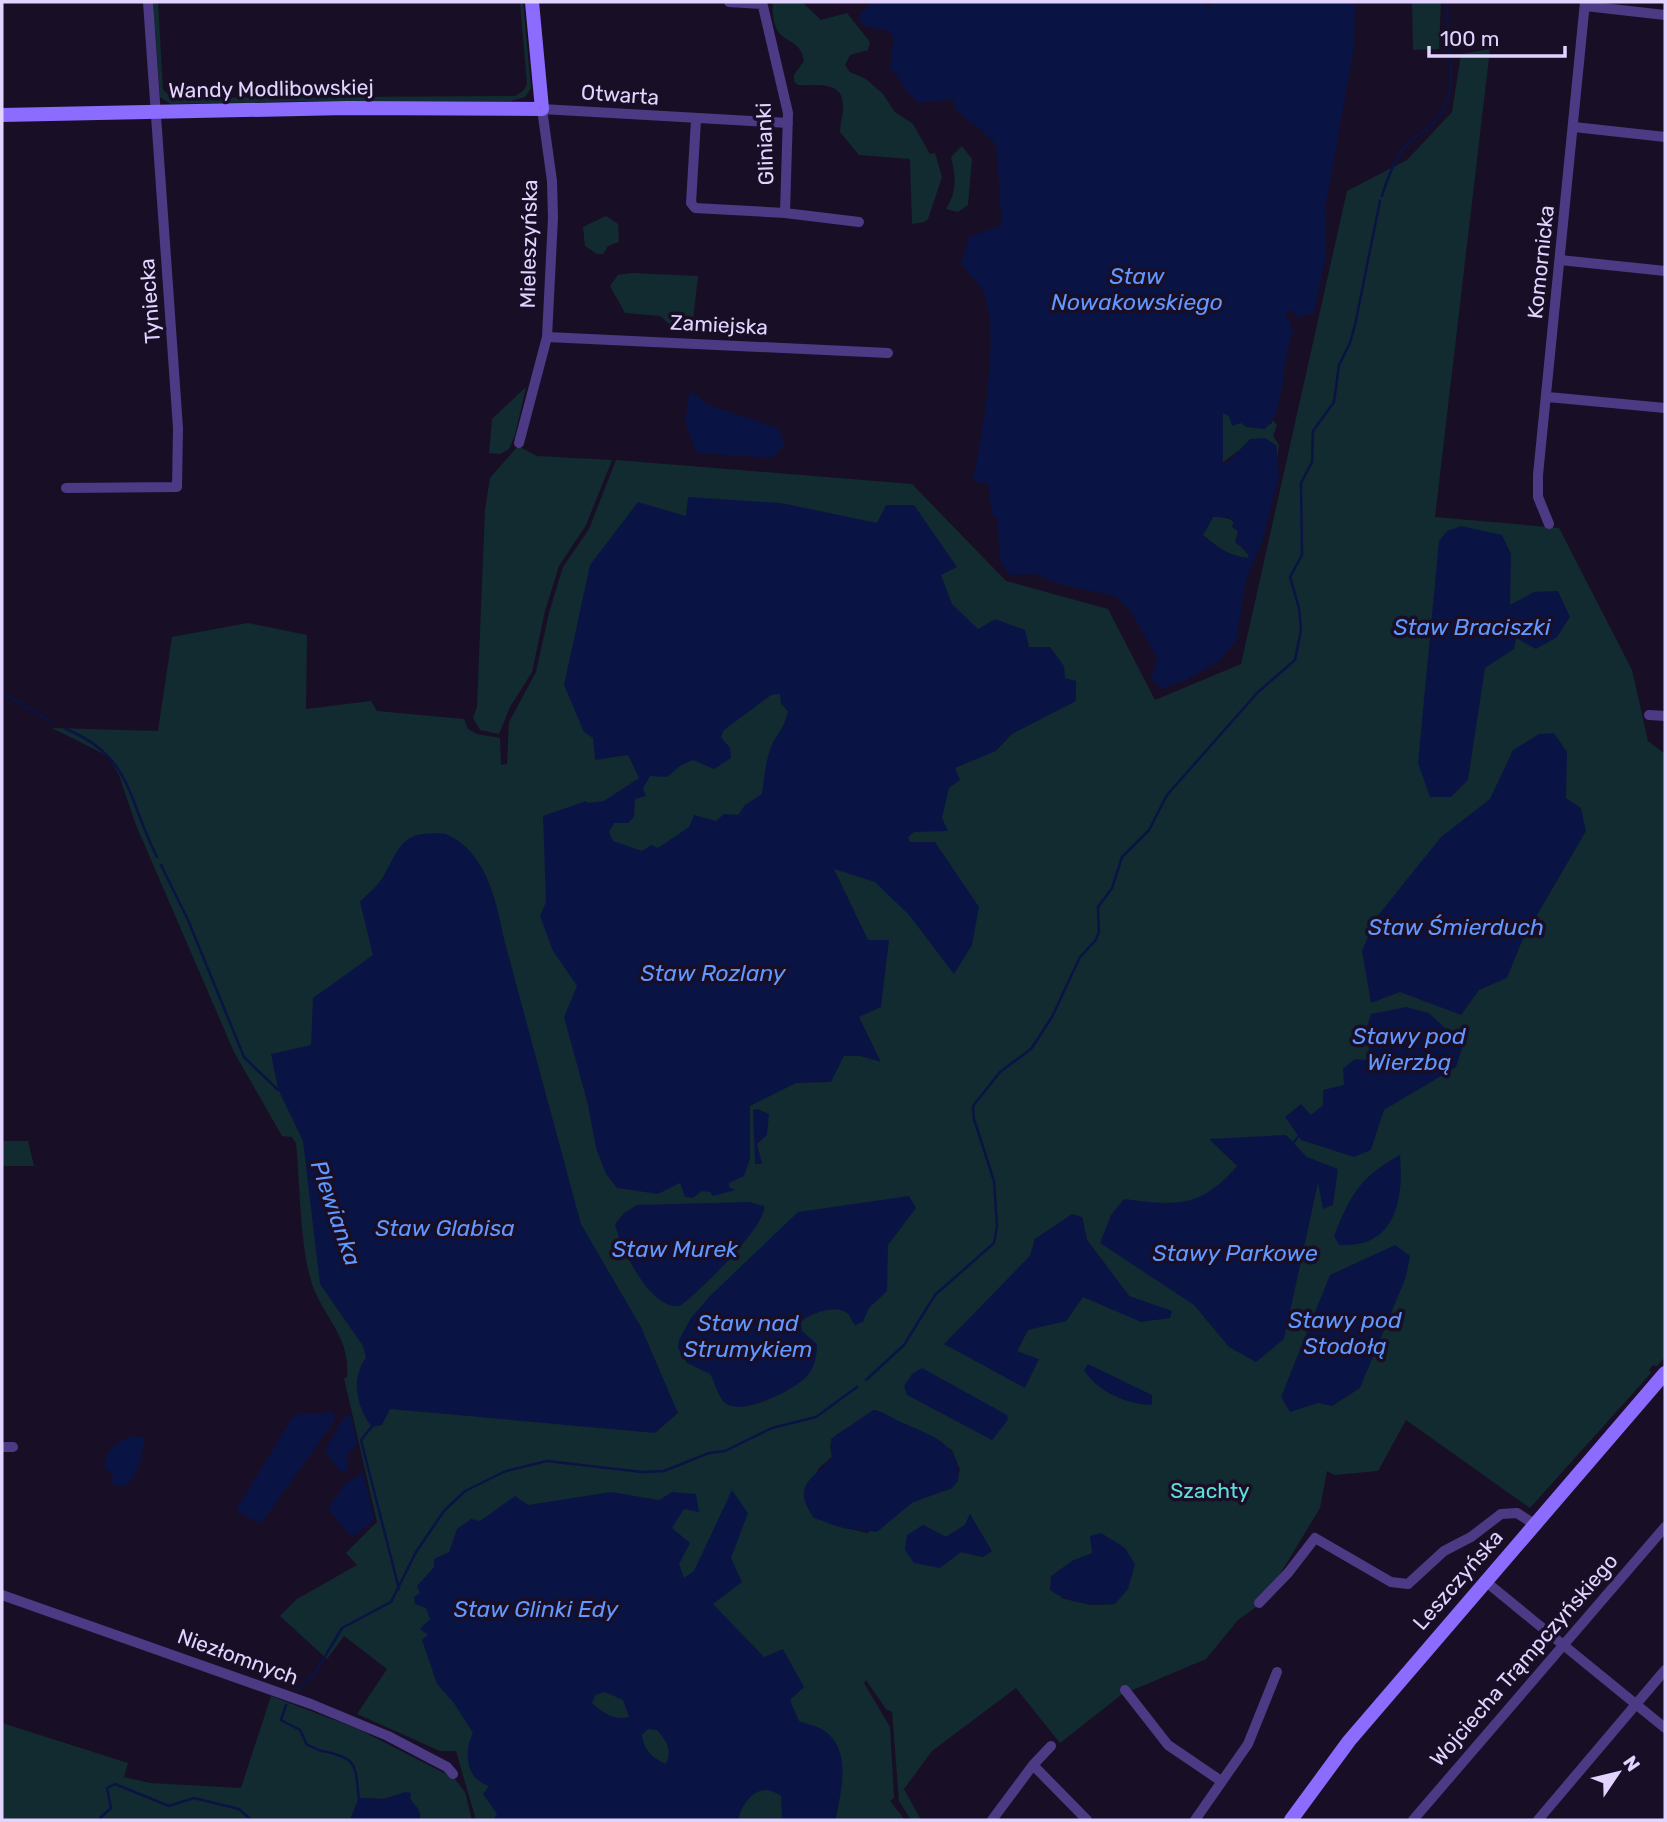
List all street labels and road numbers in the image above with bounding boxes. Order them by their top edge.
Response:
street label: Wandy Modlibowskiej [168,74,374,103]
street label: Otwarta [580,79,660,110]
street label: Glinianki [751,102,778,186]
street label: Mieleszyńska [515,179,542,309]
street label: Komornicka [1522,204,1559,320]
street label: Tyniecka [134,258,165,345]
street label: Zamiejska [669,309,769,340]
street label: Leszczyńska [1407,1525,1508,1635]
street label: Wojciecha Trąmpczyńskiego [1425,1548,1623,1771]
street label: Niezłomnych [174,1623,302,1690]

